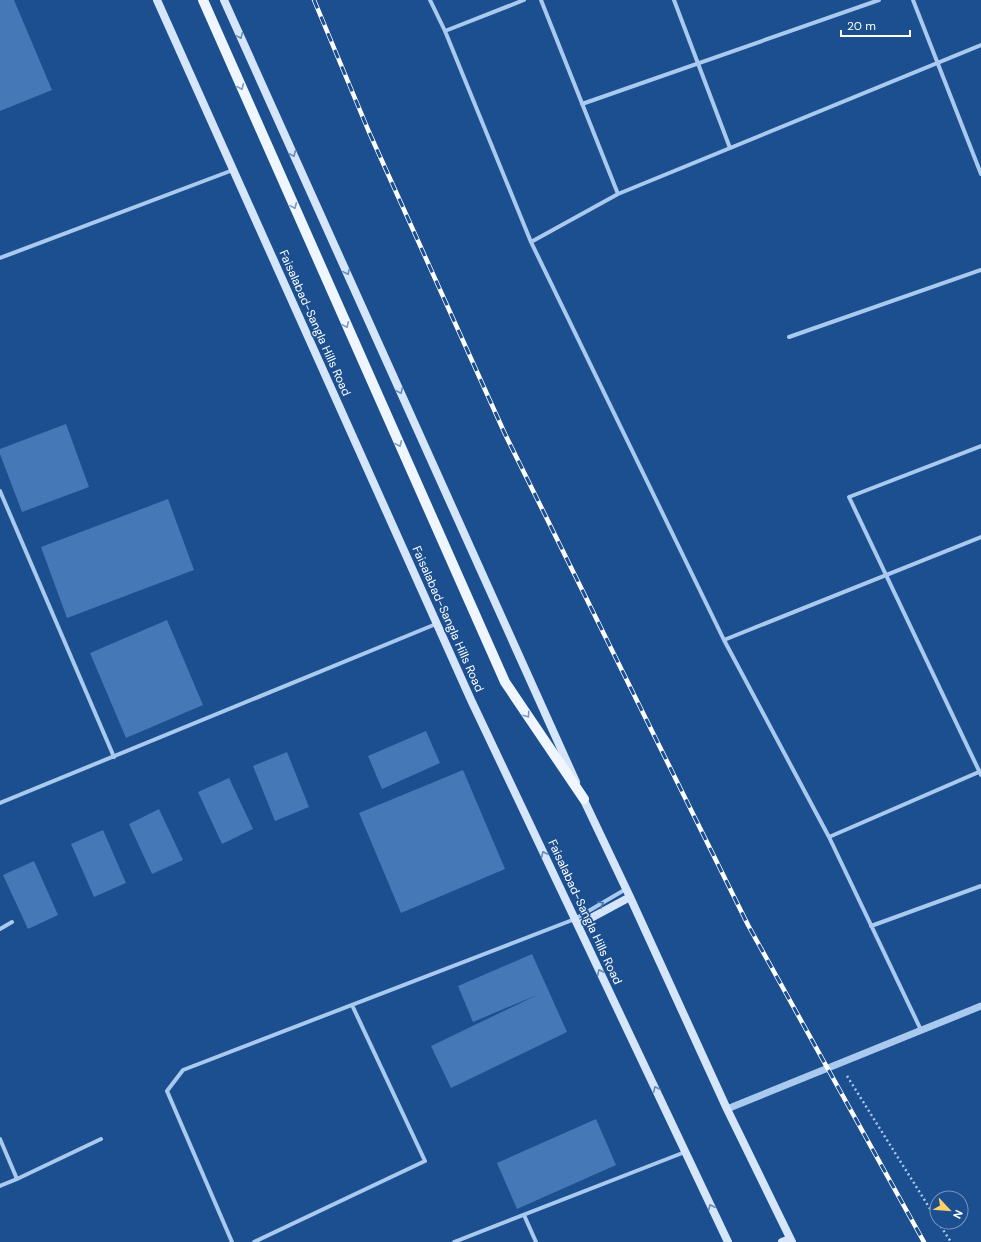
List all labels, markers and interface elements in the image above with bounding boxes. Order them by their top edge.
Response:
scale bar [841,12,910,38]
text: 20 m [847,18,876,34]
one-way arrow [235,31,243,39]
one-way arrow [236,83,244,90]
one-way arrow [288,150,296,157]
one-way arrow [289,202,297,209]
street label: Faisalabad-Sangla Hills Road [276,247,354,399]
one-way arrow [342,268,350,276]
one-way arrow [341,320,349,328]
one-way arrow [395,387,403,394]
one-way arrow [394,439,402,447]
street label: Faisalabad-Sangla Hills Road [409,543,487,695]
one-way arrow [522,710,529,717]
street label: Faisalabad-Sangla Hills Road [544,837,626,987]
one-way arrow [541,851,549,859]
one-way arrow [597,901,604,908]
one-way arrow [597,968,605,976]
one-way arrow [653,1086,661,1094]
north arrow [929,1190,969,1230]
one-way arrow [708,1203,716,1211]
text: N [950,1208,966,1221]

